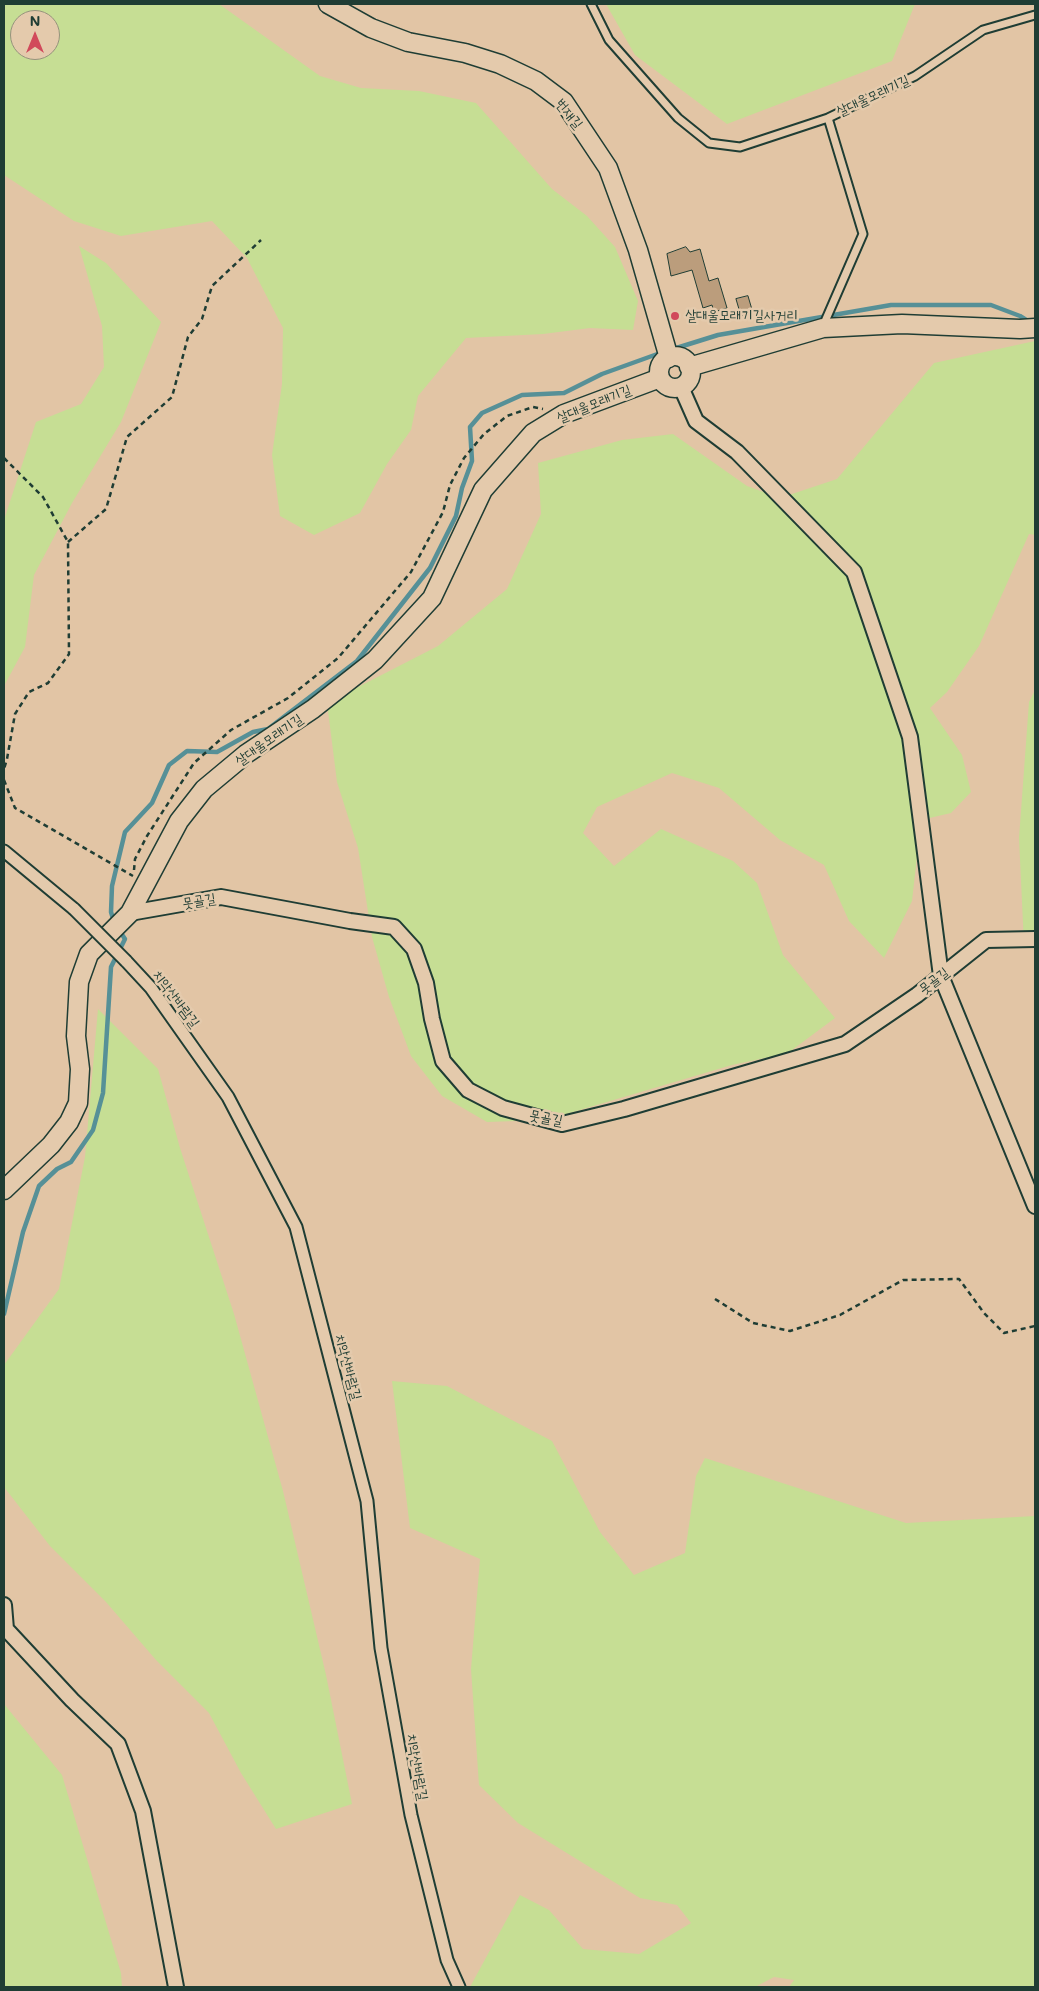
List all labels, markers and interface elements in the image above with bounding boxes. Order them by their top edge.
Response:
north arrow [10,10,60,60]
text: N [30,11,40,30]
street label: 살대울모래기길 [834,72,912,120]
street label: 번재길 [552,96,586,132]
place label: 살대울모래기길사거리 [685,308,798,324]
marker: 살대울모래기길사거리 [669,310,681,322]
street label: 살대울모래기길 [554,381,634,427]
street label: 살대울모래기길 [232,711,306,769]
street label: 못골길 [181,890,217,912]
street label: 못골길 [916,964,952,998]
street label: 치악산바람길 [149,967,203,1031]
street label: 못골길 [528,1107,564,1129]
street label: 치악산바람길 [331,1332,365,1402]
street label: 치악산바람길 [403,1732,431,1802]

